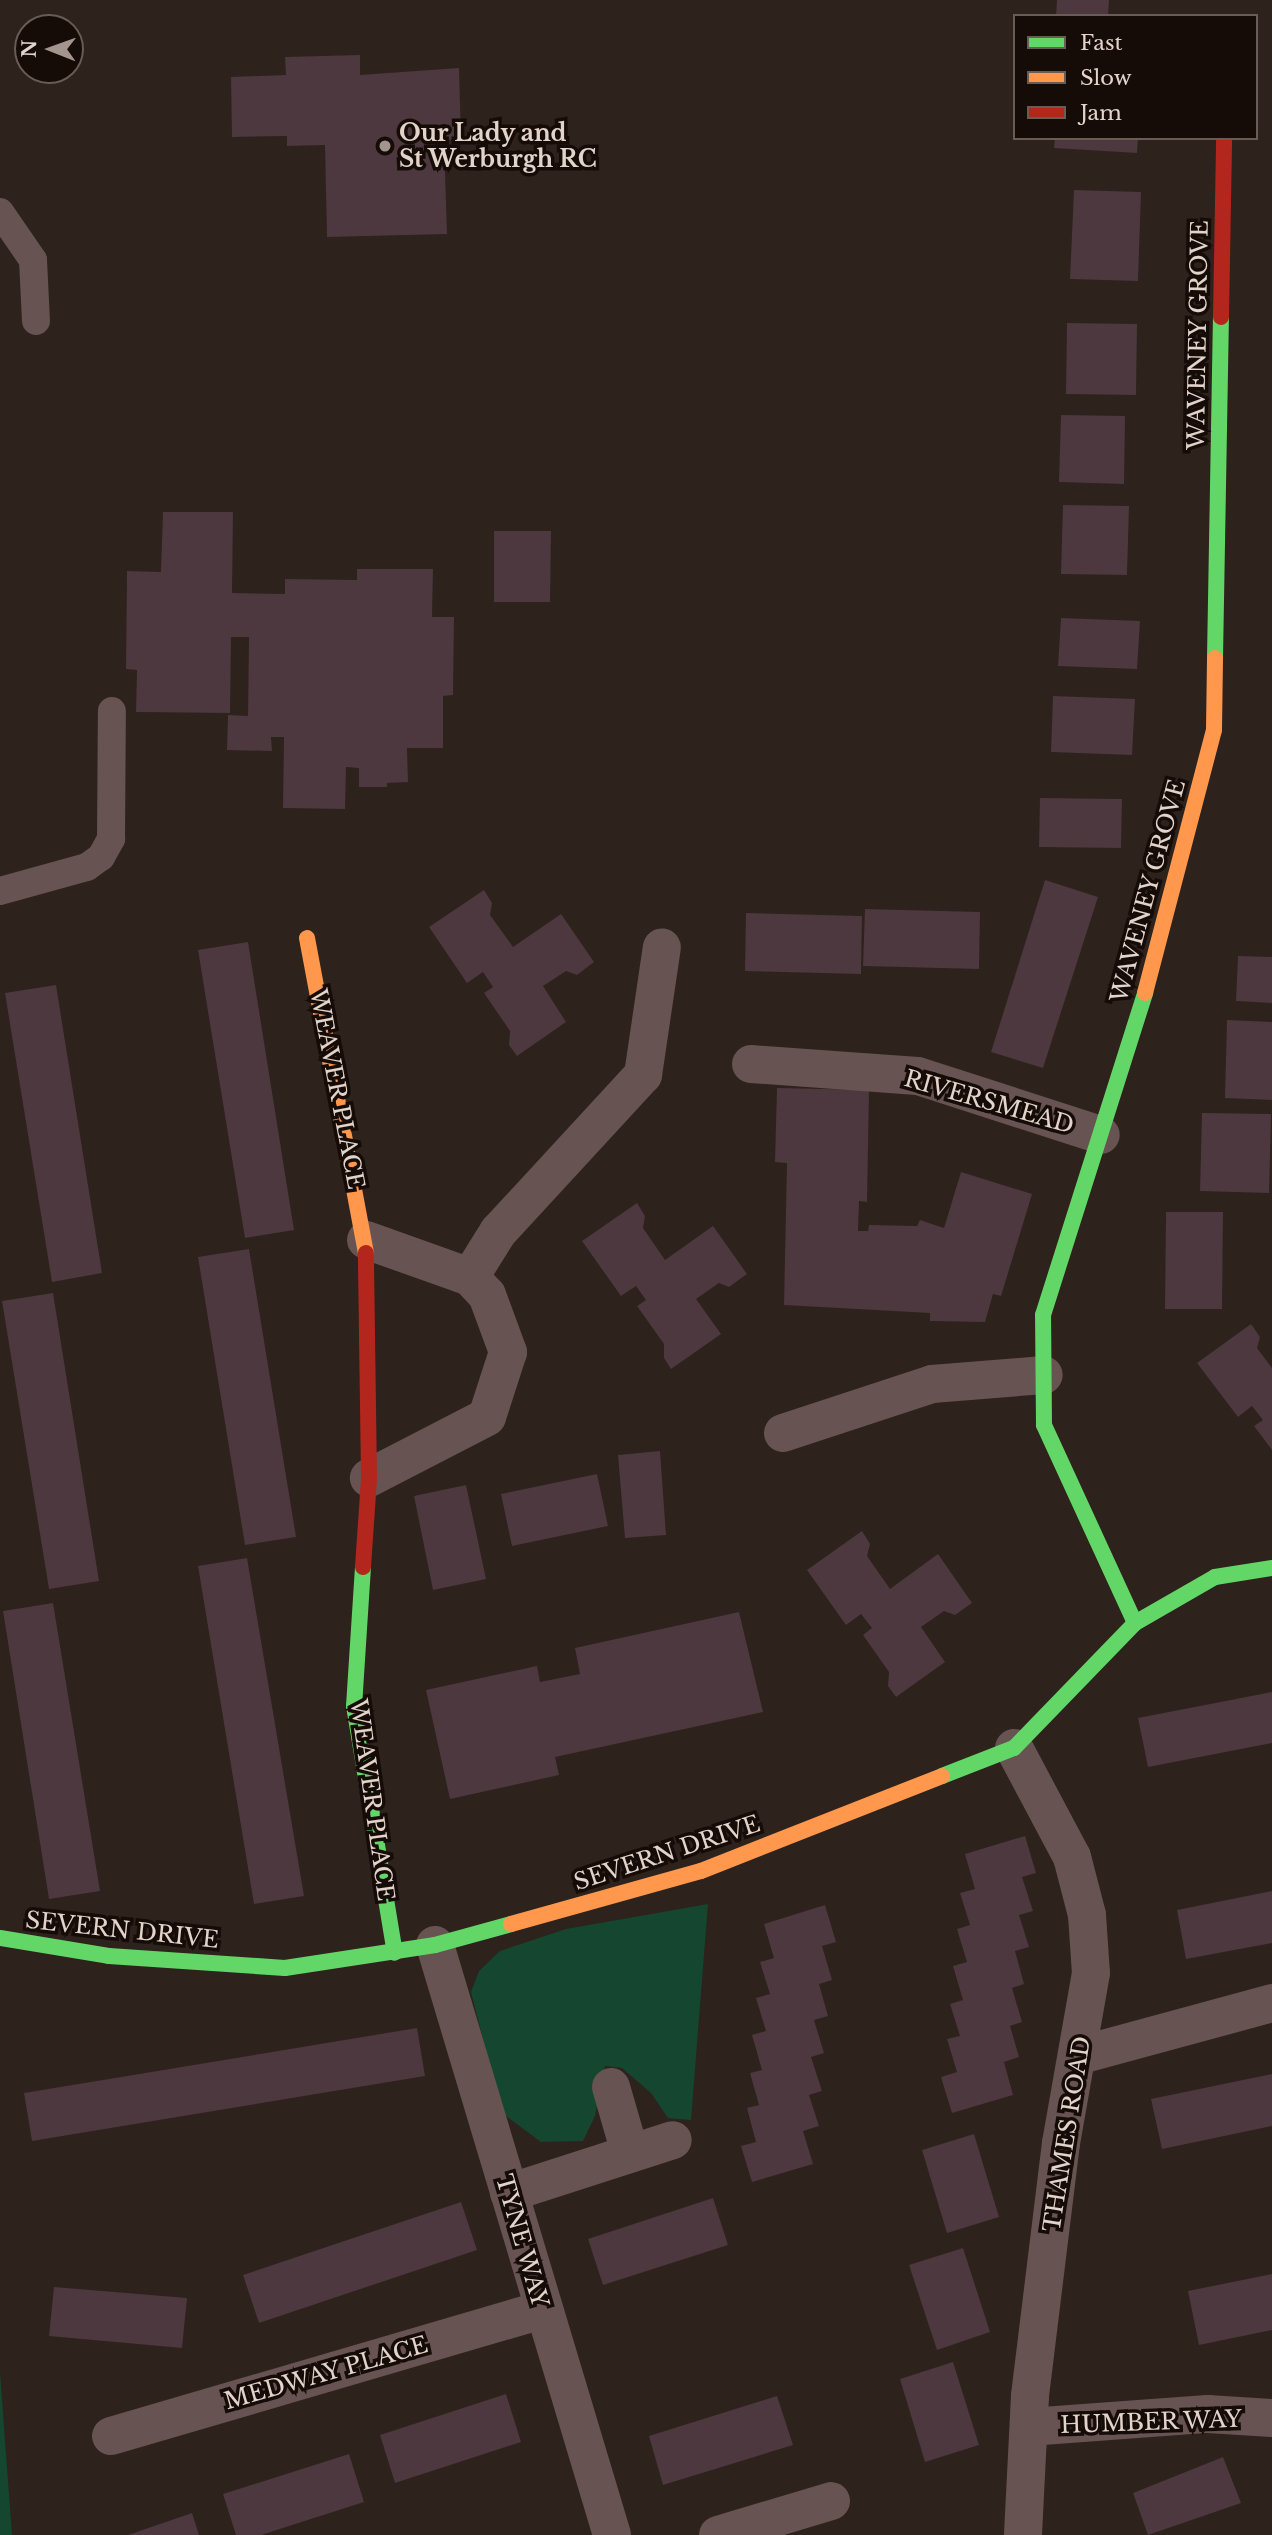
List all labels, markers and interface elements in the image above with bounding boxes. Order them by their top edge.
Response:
north arrow [14,14,84,84]
legend [1013,14,1258,140]
text: Fast [1080,30,1122,56]
text: N [18,40,41,58]
text: Slow [1080,65,1132,91]
text: Jam [1080,100,1122,126]
place label: Our Lady and St Werburgh RC [399,119,598,173]
marker: Our Lady and St Werburgh RC [377,138,393,154]
street label: WAVENEY GROVE [1182,220,1214,450]
street label: WAVENEY GROVE [1105,776,1191,1006]
street label: WEAVER PLACE [304,986,370,1192]
street label: RIVERSMEAD [901,1065,1077,1139]
street label: WEAVER PLACE [344,1697,400,1903]
street label: SEVERN DRIVE [570,1810,764,1896]
street label: SEVERN DRIVE [24,1906,220,1954]
street label: THAMES ROAD [1038,2034,1096,2234]
street label: TYNE WAY [490,2171,554,2311]
street label: MEDWAY PLACE [221,2331,431,2415]
street label: HUMBER WAY [1059,2405,1243,2439]

